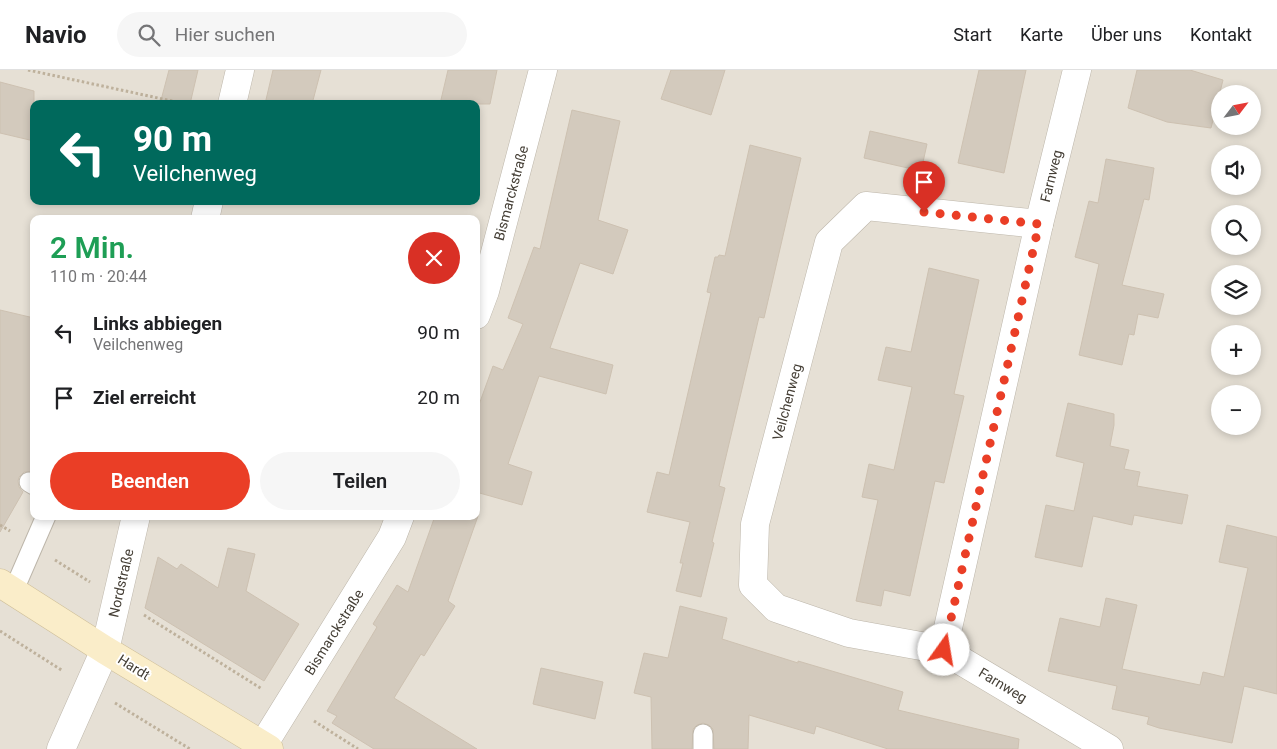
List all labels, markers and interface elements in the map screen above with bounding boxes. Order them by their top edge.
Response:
search box [117,12,467,57]
text: Navio [25,21,87,49]
icon: search [135,21,163,49]
text: Hier suchen [175,23,275,46]
text: Start [953,24,992,45]
text: Karte [1020,24,1063,45]
text: Über uns [1091,24,1162,45]
text: Kontakt [1190,24,1252,45]
north arrow [1211,85,1261,135]
map controls [1211,85,1261,435]
text: 90 m [133,119,212,160]
icon: left [50,120,115,185]
street label: Bismarckstraße [491,144,531,242]
button: sound [1211,145,1261,195]
street label: Farnweg [1037,148,1065,204]
text: Veilchenweg [133,161,257,186]
pin [903,161,945,212]
icon: arrive [910,168,938,196]
button: search [1211,205,1261,255]
text: 2 Min. [50,230,134,265]
button: close [408,232,460,284]
button: layers [1211,265,1261,315]
text: 110 m · 20:44 [50,267,147,286]
text: Links abbiegen [93,312,222,335]
icon: left [50,319,78,347]
text: 90 m [417,321,460,344]
button: + [1211,325,1261,375]
text: Veilchenweg [93,335,183,354]
street label: Veilchenweg [769,362,805,442]
icon: arrive [50,384,78,412]
button: − [1211,385,1261,435]
text: Ziel erreicht [93,386,196,409]
text: 20 m [417,386,460,409]
button: Beenden [50,452,250,510]
button: Teilen [260,452,460,510]
street label: Nordstraße [105,547,137,619]
street label: Bismarckstraße [301,586,367,678]
position arrow [917,623,969,675]
street label: Hardt [115,651,153,683]
street label: Farnweg [976,664,1030,706]

